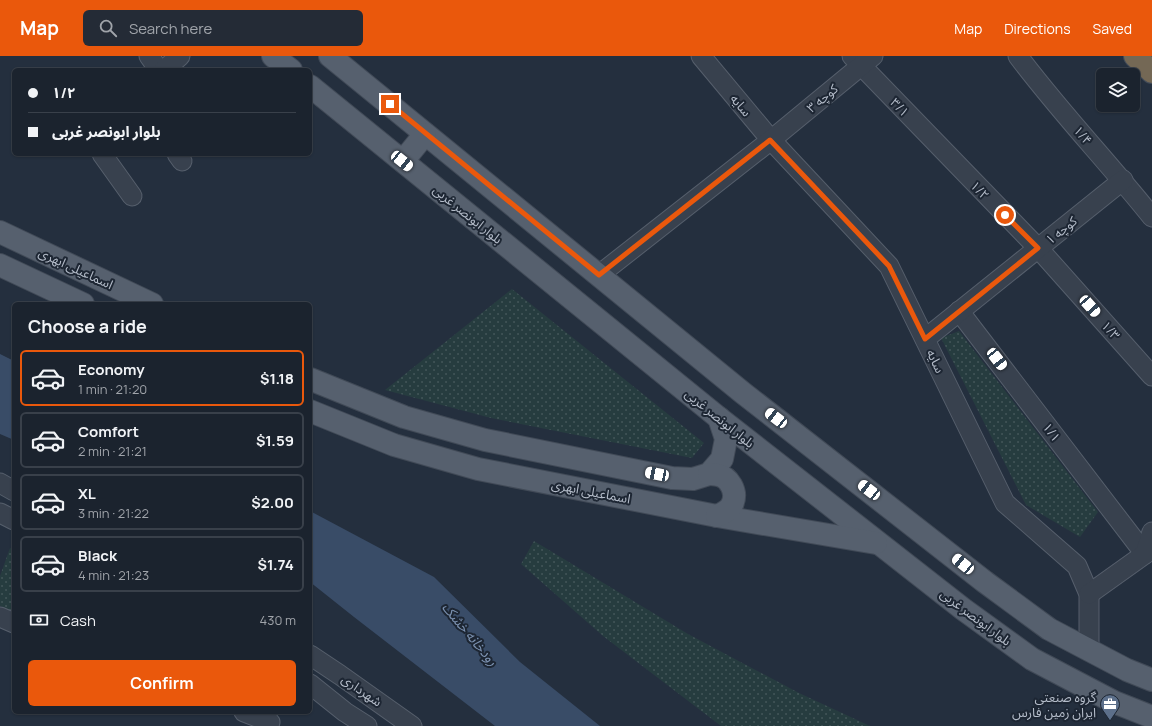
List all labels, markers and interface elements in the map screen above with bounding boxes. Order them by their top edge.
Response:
search box [83,10,363,46]
text: Map [20,15,59,41]
icon: search [97,17,119,39]
text: Search here [129,18,212,39]
text: Map [954,19,982,38]
text: Directions [1004,19,1071,38]
text: Saved [1093,19,1132,38]
map controls [1096,68,1140,112]
button: layers [1096,68,1140,112]
street label: کوچه ۳ [803,79,843,117]
text: ۱/۲ [52,82,76,103]
street label: سایه [726,90,756,120]
street label: ۳/۱ [887,94,913,120]
route end [381,95,399,113]
text: بلوار ابونصر غربی [52,121,161,142]
street label: ۱/۴ [1070,122,1096,148]
car [389,149,415,173]
street label: ۱/۲ [967,177,993,203]
street label: بلوار ابونصر غربی [429,180,507,248]
route start [996,206,1014,224]
street label: کوچه ۱ [1042,211,1082,249]
street label: اسماعیلی ابهری [36,243,116,293]
car [1078,293,1102,319]
text: Choose a ride [28,314,147,338]
street label: ۱/۳ [1098,317,1124,343]
street label: سایه [923,346,949,376]
car [985,346,1009,372]
text: Economy [78,359,145,380]
icon: car [30,360,66,396]
text: $1.18 [260,368,294,389]
text: 1 min · 21:20 [78,380,147,398]
street label: بلوار ابونصر غربی [681,384,759,452]
car [763,406,789,430]
street label: ۱/۱ [1039,419,1065,445]
text: Comfort [78,421,139,442]
icon: car [30,422,66,458]
text: $1.59 [256,430,294,451]
text: 2 min · 21:21 [78,442,147,460]
car [644,466,670,482]
street label: اسماعیلی ابهری [550,475,632,507]
car [856,478,882,502]
text: XL [78,483,96,504]
icon: car [30,484,66,520]
text: $2.00 [251,492,294,513]
text: 3 min · 21:22 [78,504,149,522]
text: Black [78,545,117,566]
icon: car [30,546,66,582]
car [950,552,976,576]
text: $1.74 [258,554,294,575]
text: 4 min · 21:23 [78,566,149,584]
street label: بلوار ابونصر غربی [937,584,1015,650]
water label: رودخانه خشک [438,598,503,669]
icon: cash [28,609,50,631]
text: Cash [60,610,96,631]
text: 430 m [260,611,296,629]
button: Confirm [28,660,296,706]
street label: شهرداری [338,670,386,710]
place label: گروه صنعتی ایران زمین فارس [1012,688,1097,721]
office icon: گروه صنعتی ایران زمین فارس [1099,693,1121,721]

